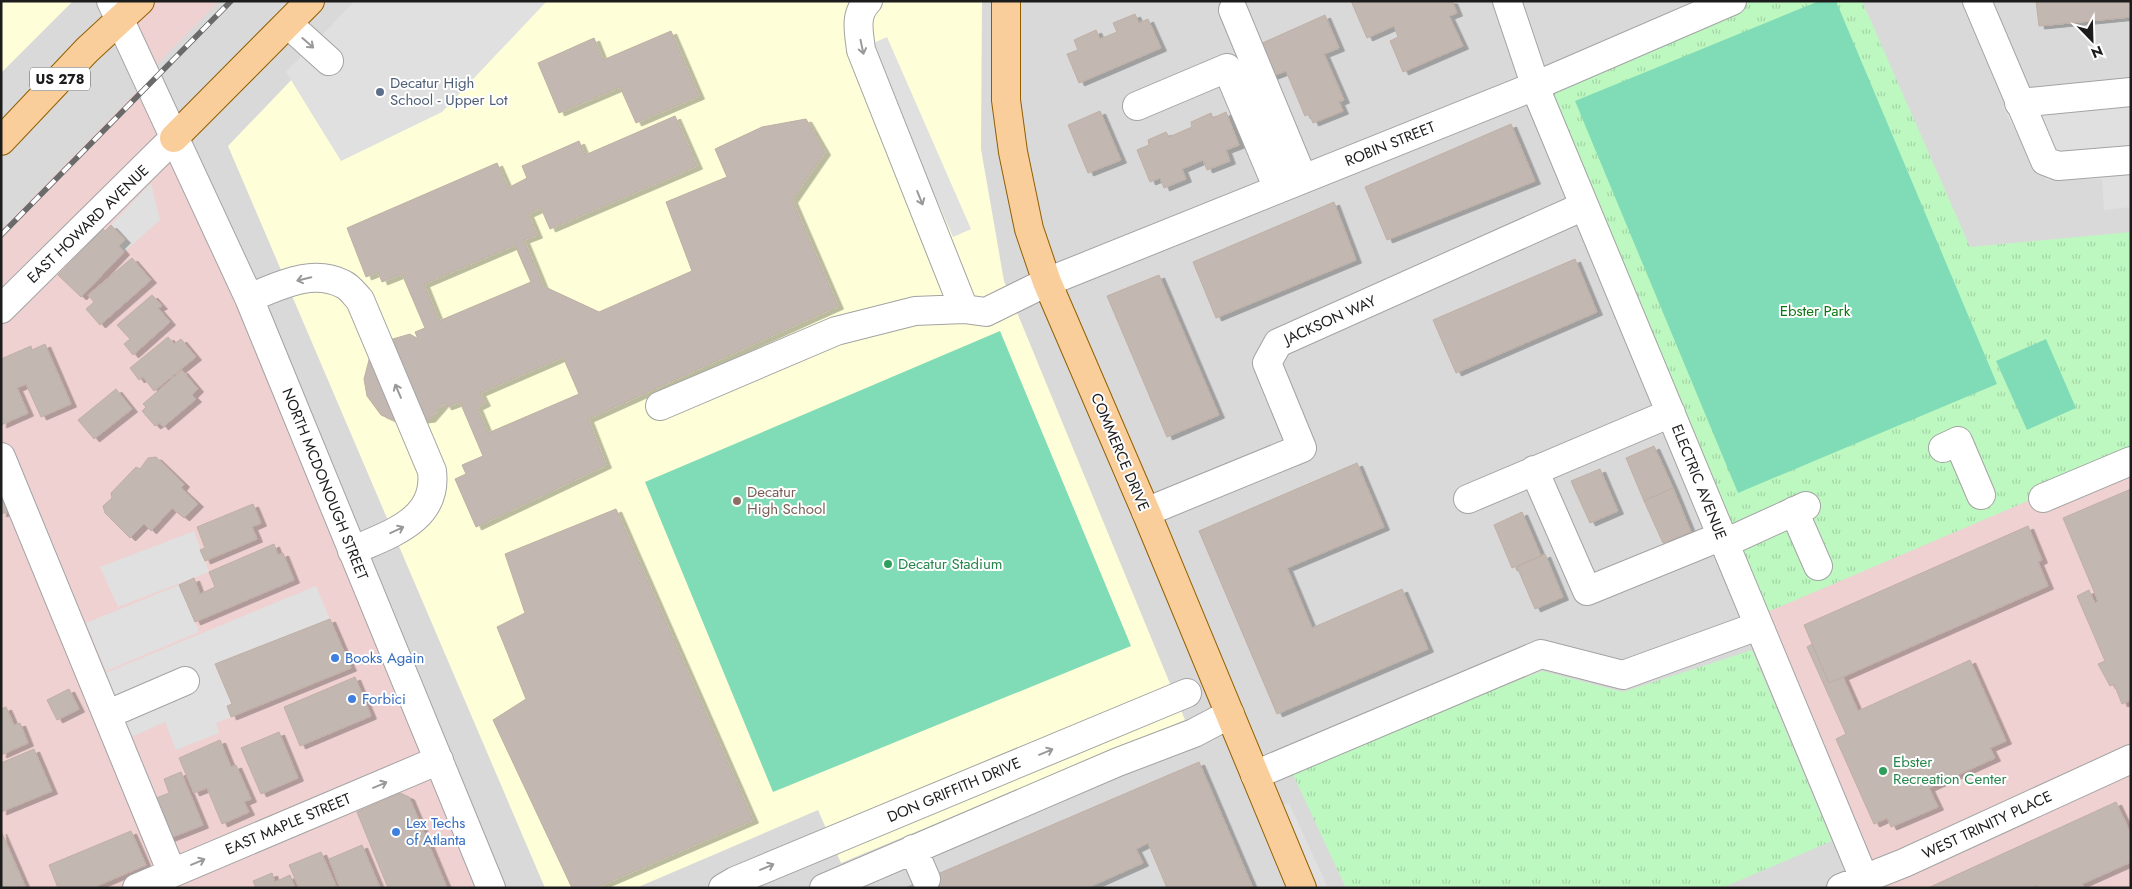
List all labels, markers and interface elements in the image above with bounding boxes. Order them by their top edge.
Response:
north arrow [2067,15,2117,65]
one-way arrow [302,37,315,48]
one-way arrow [857,38,867,54]
text: N [2088,41,2106,63]
road number: US 278 [30,68,90,90]
place label: Decatur High School - Upper Lot [390,72,508,111]
marker: Decatur High School - Upper Lot [374,86,386,98]
street label: ROBIN STREET [1342,116,1438,172]
street label: EAST HOWARD AVENUE [22,160,154,288]
one-way arrow [916,190,925,205]
one-way arrow [297,275,313,284]
street label: JACKSON WAY [1279,290,1380,351]
park label: Ebster Park [1780,300,1851,322]
one-way arrow [393,384,403,399]
street label: NORTH MCDONOUGH STREET [276,385,374,583]
street label: COMMERCE DRIVE [1085,389,1155,515]
street label: ELECTRIC AVENUE [1666,421,1732,543]
place label: Decatur High School [747,481,826,520]
marker: Decatur High School [731,495,743,507]
one-way arrow [389,525,404,535]
place label: Decatur Stadium [898,553,1003,575]
marker: Decatur Stadium [882,558,894,570]
place label: Books Again [345,647,424,669]
marker: Books Again [329,652,341,664]
place label: Forbici [362,688,406,710]
marker: Forbici [346,693,358,705]
one-way arrow [1038,746,1053,756]
place label: Ebster Recreation Center [1893,751,2007,790]
street label: DON GRIFFITH DRIVE [884,752,1024,828]
marker: Ebster Recreation Center [1877,765,1889,777]
one-way arrow [371,780,387,789]
street label: WEST TRINITY PLACE [1919,785,2055,865]
street label: EAST MAPLE STREET [222,788,354,860]
place label: Lex Techs of Atlanta [406,812,466,851]
marker: Lex Techs of Atlanta [390,826,402,838]
one-way arrow [190,856,205,866]
one-way arrow [759,862,774,872]

